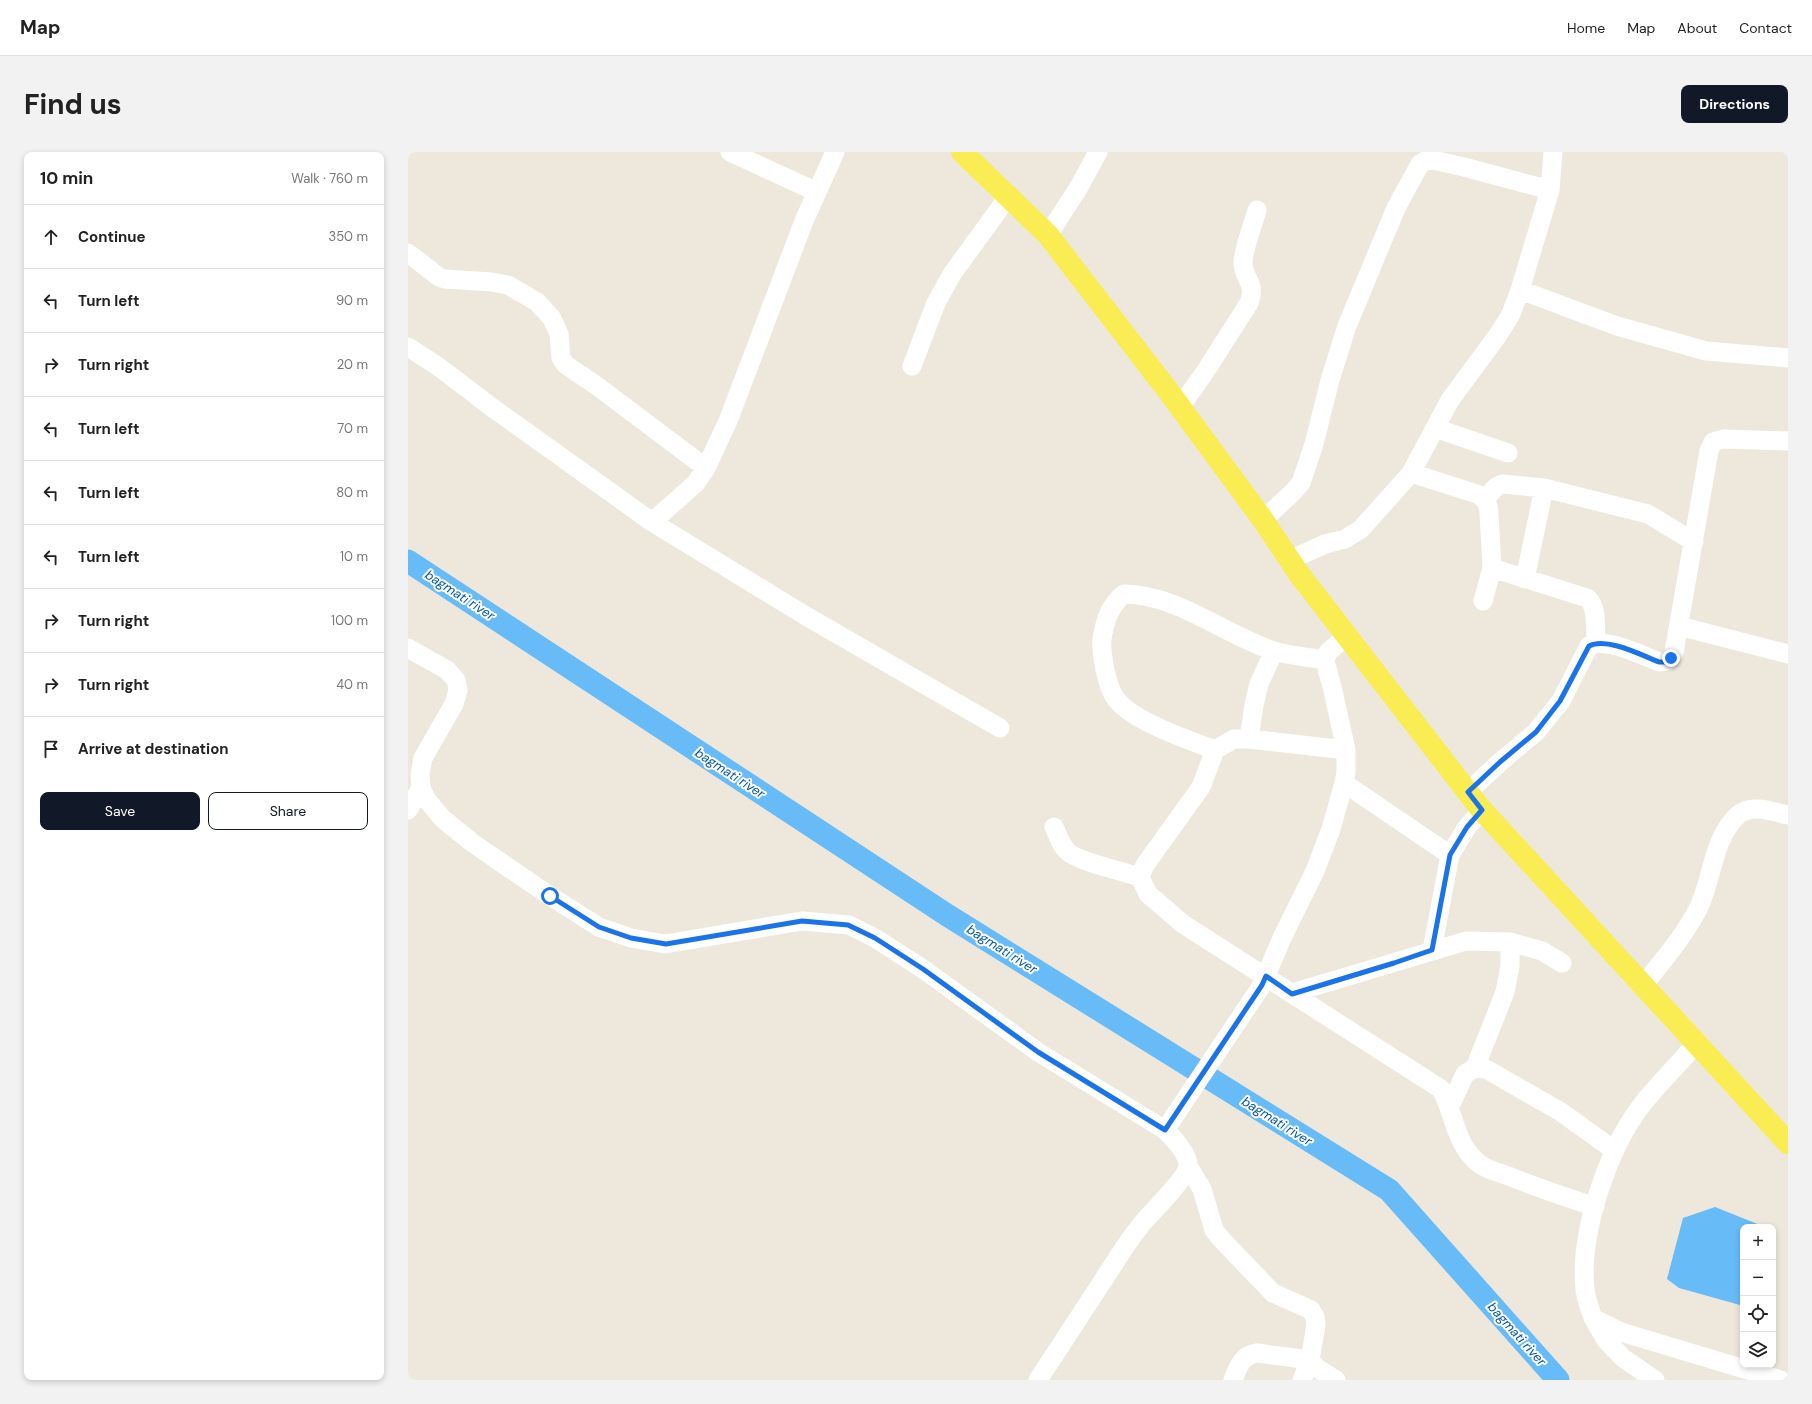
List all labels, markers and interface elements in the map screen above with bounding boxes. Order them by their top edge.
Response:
text: Map [20,15,60,40]
text: Home [1567,19,1605,37]
text: Map [1627,19,1655,37]
text: About [1677,19,1717,37]
text: Contact [1739,19,1792,37]
button: Directions [1681,85,1788,123]
text: Find us [24,86,122,123]
text: 10 min [40,167,93,189]
text: Walk · 760 m [291,170,368,187]
icon: ahead [40,226,62,248]
text: Continue [78,227,146,247]
text: 350 m [328,228,368,245]
icon: left [40,290,62,312]
text: Turn left [78,291,139,311]
text: 90 m [336,292,368,309]
icon: right [40,354,62,376]
text: Turn right [78,355,149,375]
text: 20 m [337,356,368,373]
icon: left [40,418,62,440]
text: Turn left [78,419,139,439]
text: 70 m [337,420,368,437]
icon: left [40,482,62,504]
text: Turn left [78,483,139,503]
text: 80 m [336,484,368,501]
icon: left [40,546,62,568]
text: Turn left [78,547,139,567]
text: 10 m [340,548,368,565]
water label: bagmati river [422,566,499,625]
icon: right [40,610,62,632]
text: Turn right [78,611,149,631]
text: 100 m [331,612,368,629]
route end [1662,649,1680,667]
icon: right [40,674,62,696]
text: Turn right [78,675,149,695]
text: 40 m [336,676,368,693]
icon: arrive [40,738,62,760]
text: Arrive at destination [78,739,229,759]
water label: bagmati river [692,744,769,803]
button: Save [40,792,200,830]
button: Share [208,792,368,830]
route start [541,887,559,905]
water label: bagmati river [964,921,1041,978]
water label: bagmati river [1239,1093,1316,1150]
map controls [1740,1224,1776,1368]
button: + [1740,1224,1776,1260]
button: − [1740,1260,1776,1296]
button: locate [1740,1296,1776,1332]
water label: bagmati river [1484,1299,1551,1370]
button: layers [1740,1332,1776,1368]

